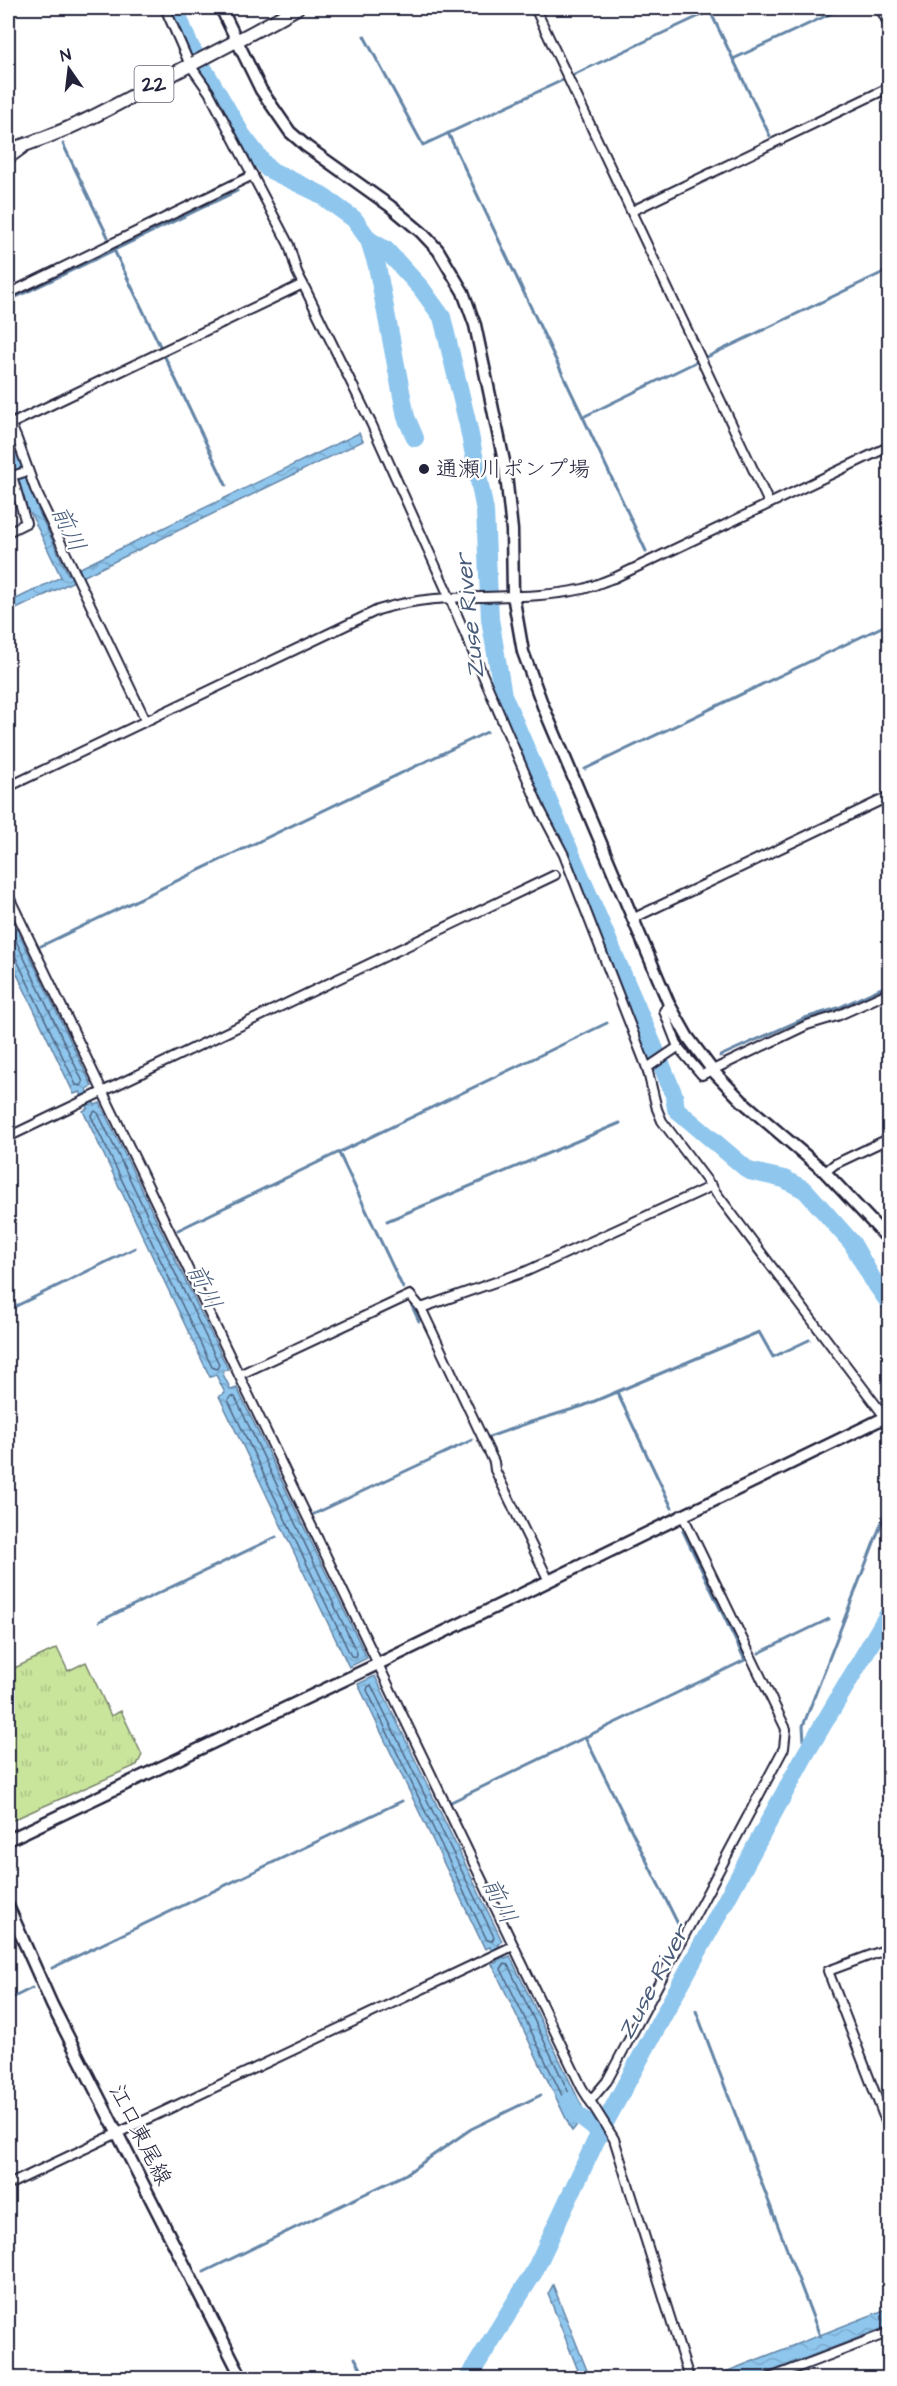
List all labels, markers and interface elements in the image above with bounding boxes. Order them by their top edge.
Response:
north arrow [39,39,99,99]
text: N [58,44,73,67]
road number: 22 [134,66,174,102]
place label: 通瀬川ポンプ場 [436,454,590,485]
marker: 通瀬川ポンプ場 [417,462,431,476]
water label: 前川 [42,500,94,558]
water label: Zuse River [446,549,493,680]
water label: 前川 [178,1258,230,1316]
water label: 前川 [473,1872,525,1930]
water label: Zuse River [610,1916,700,2045]
street label: 江口東尾線 [101,2079,179,2191]

